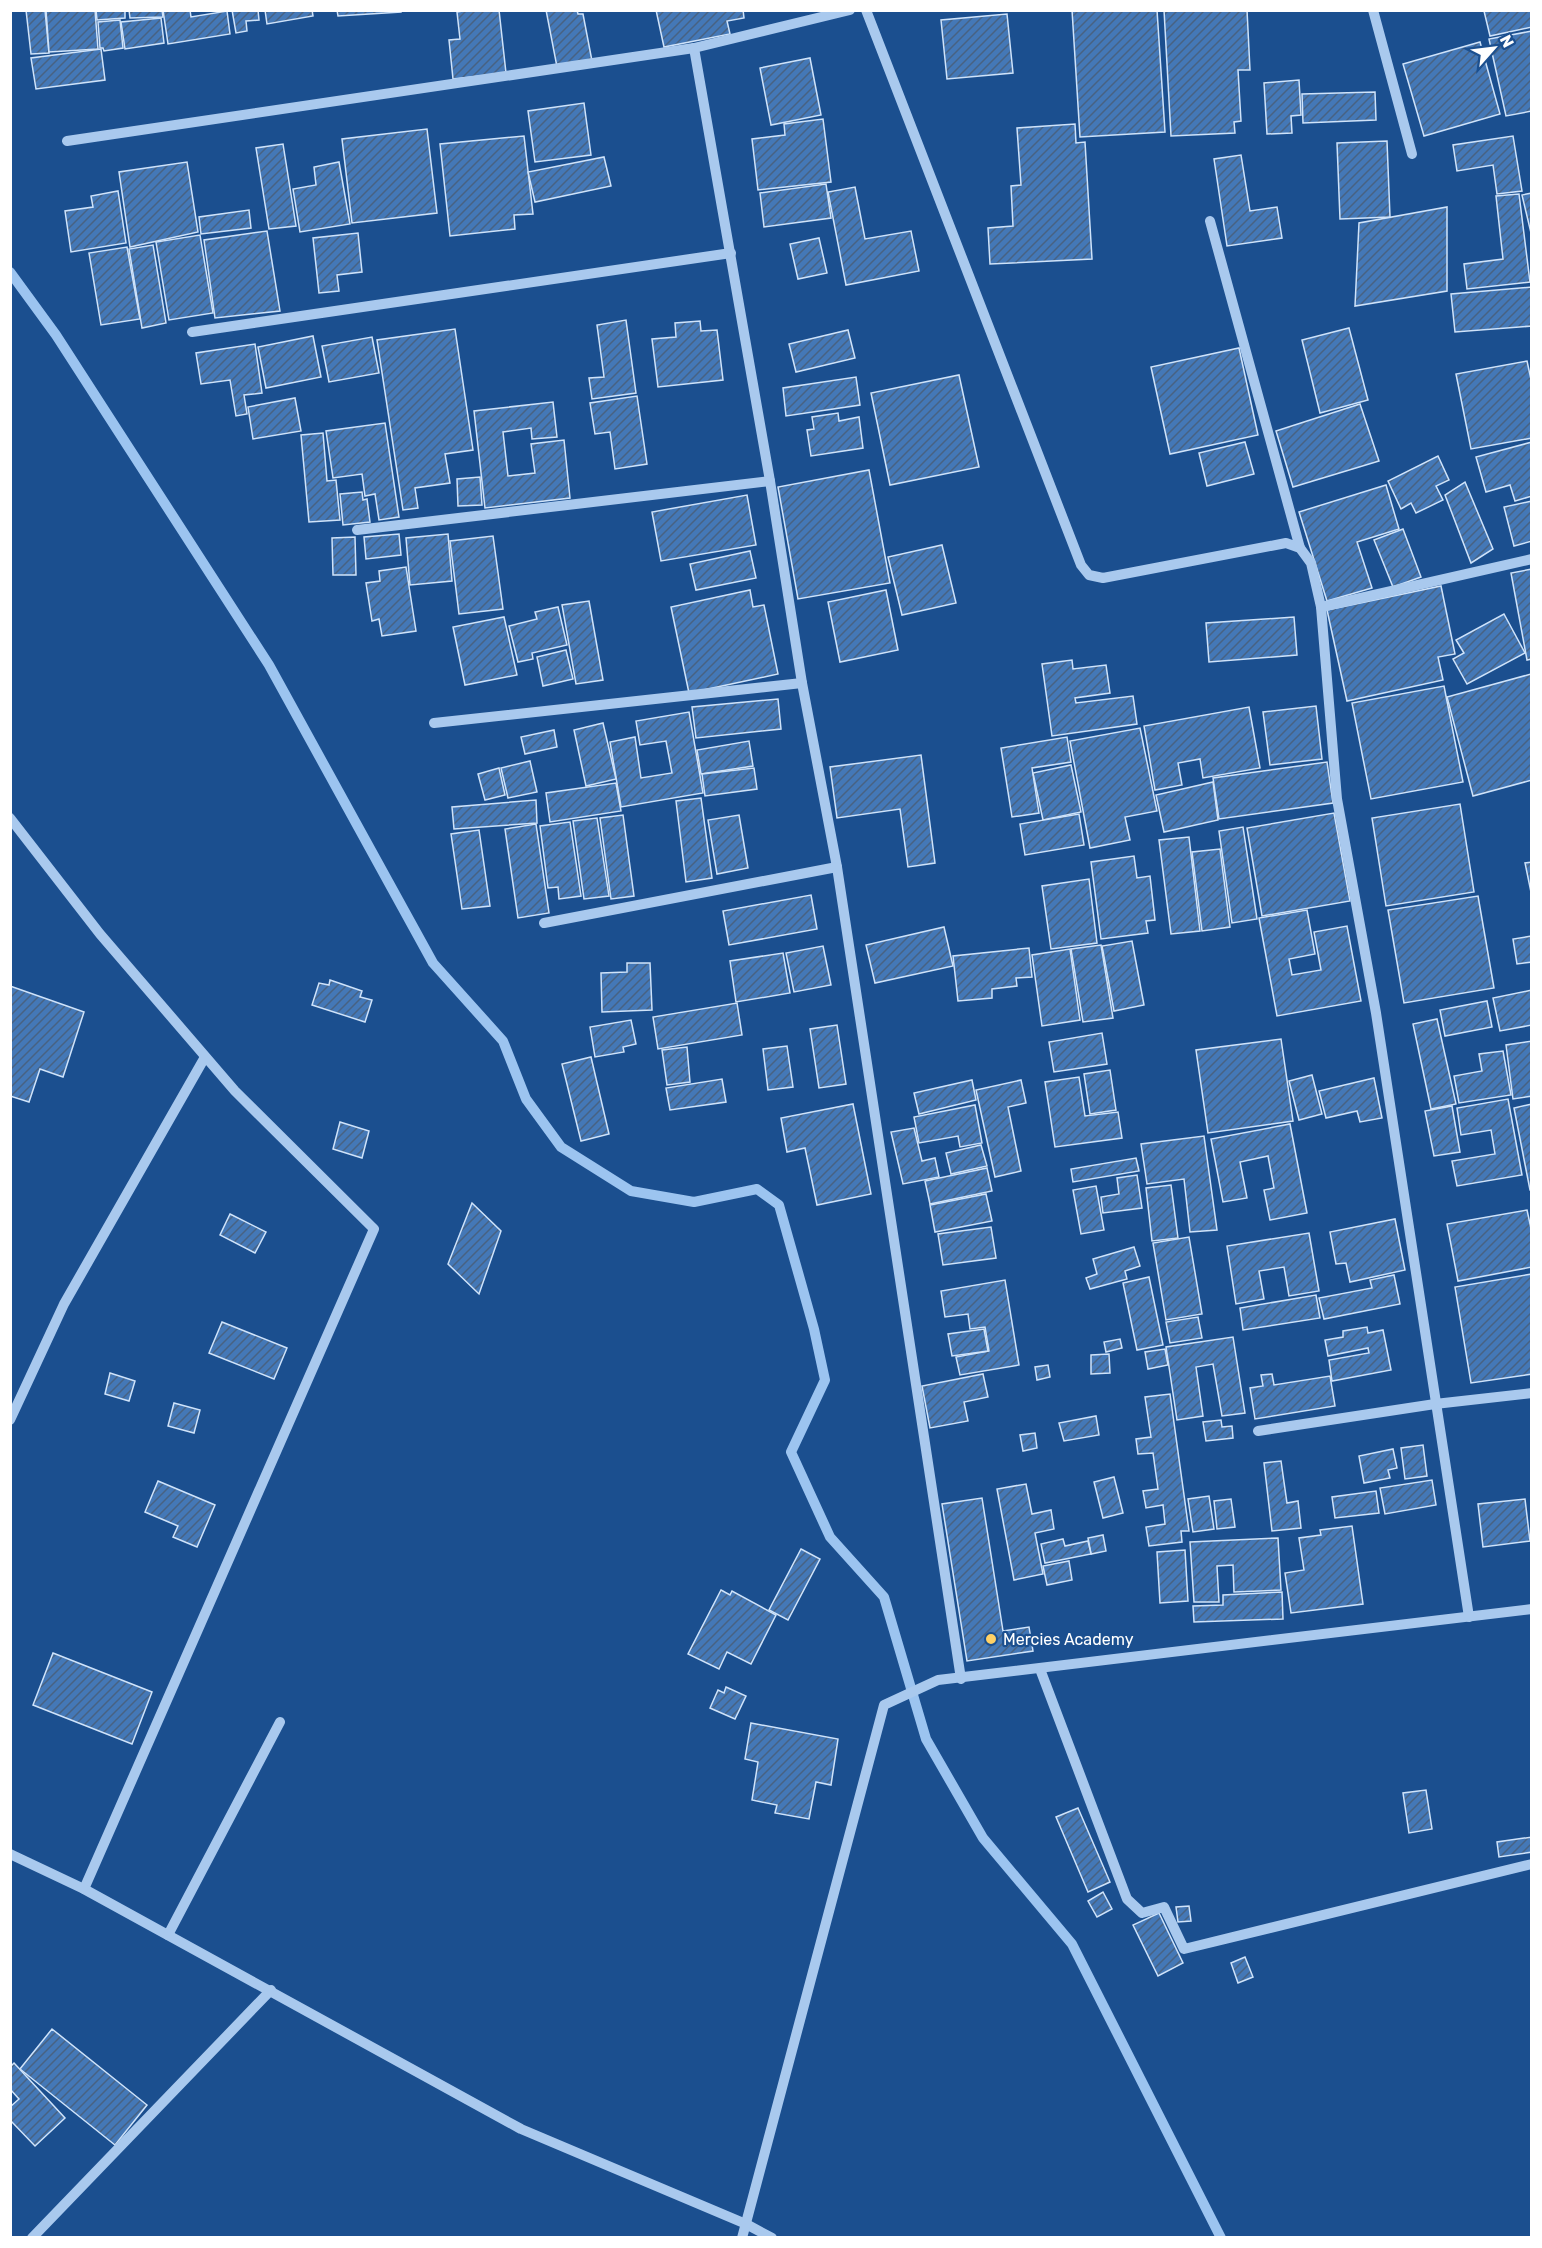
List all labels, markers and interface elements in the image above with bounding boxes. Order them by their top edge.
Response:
north arrow [1464,18,1524,78]
text: N [1496,32,1518,51]
place label: Mercies Academy [1003,1630,1134,1649]
marker: Mercies Academy [984,1632,998,1646]

